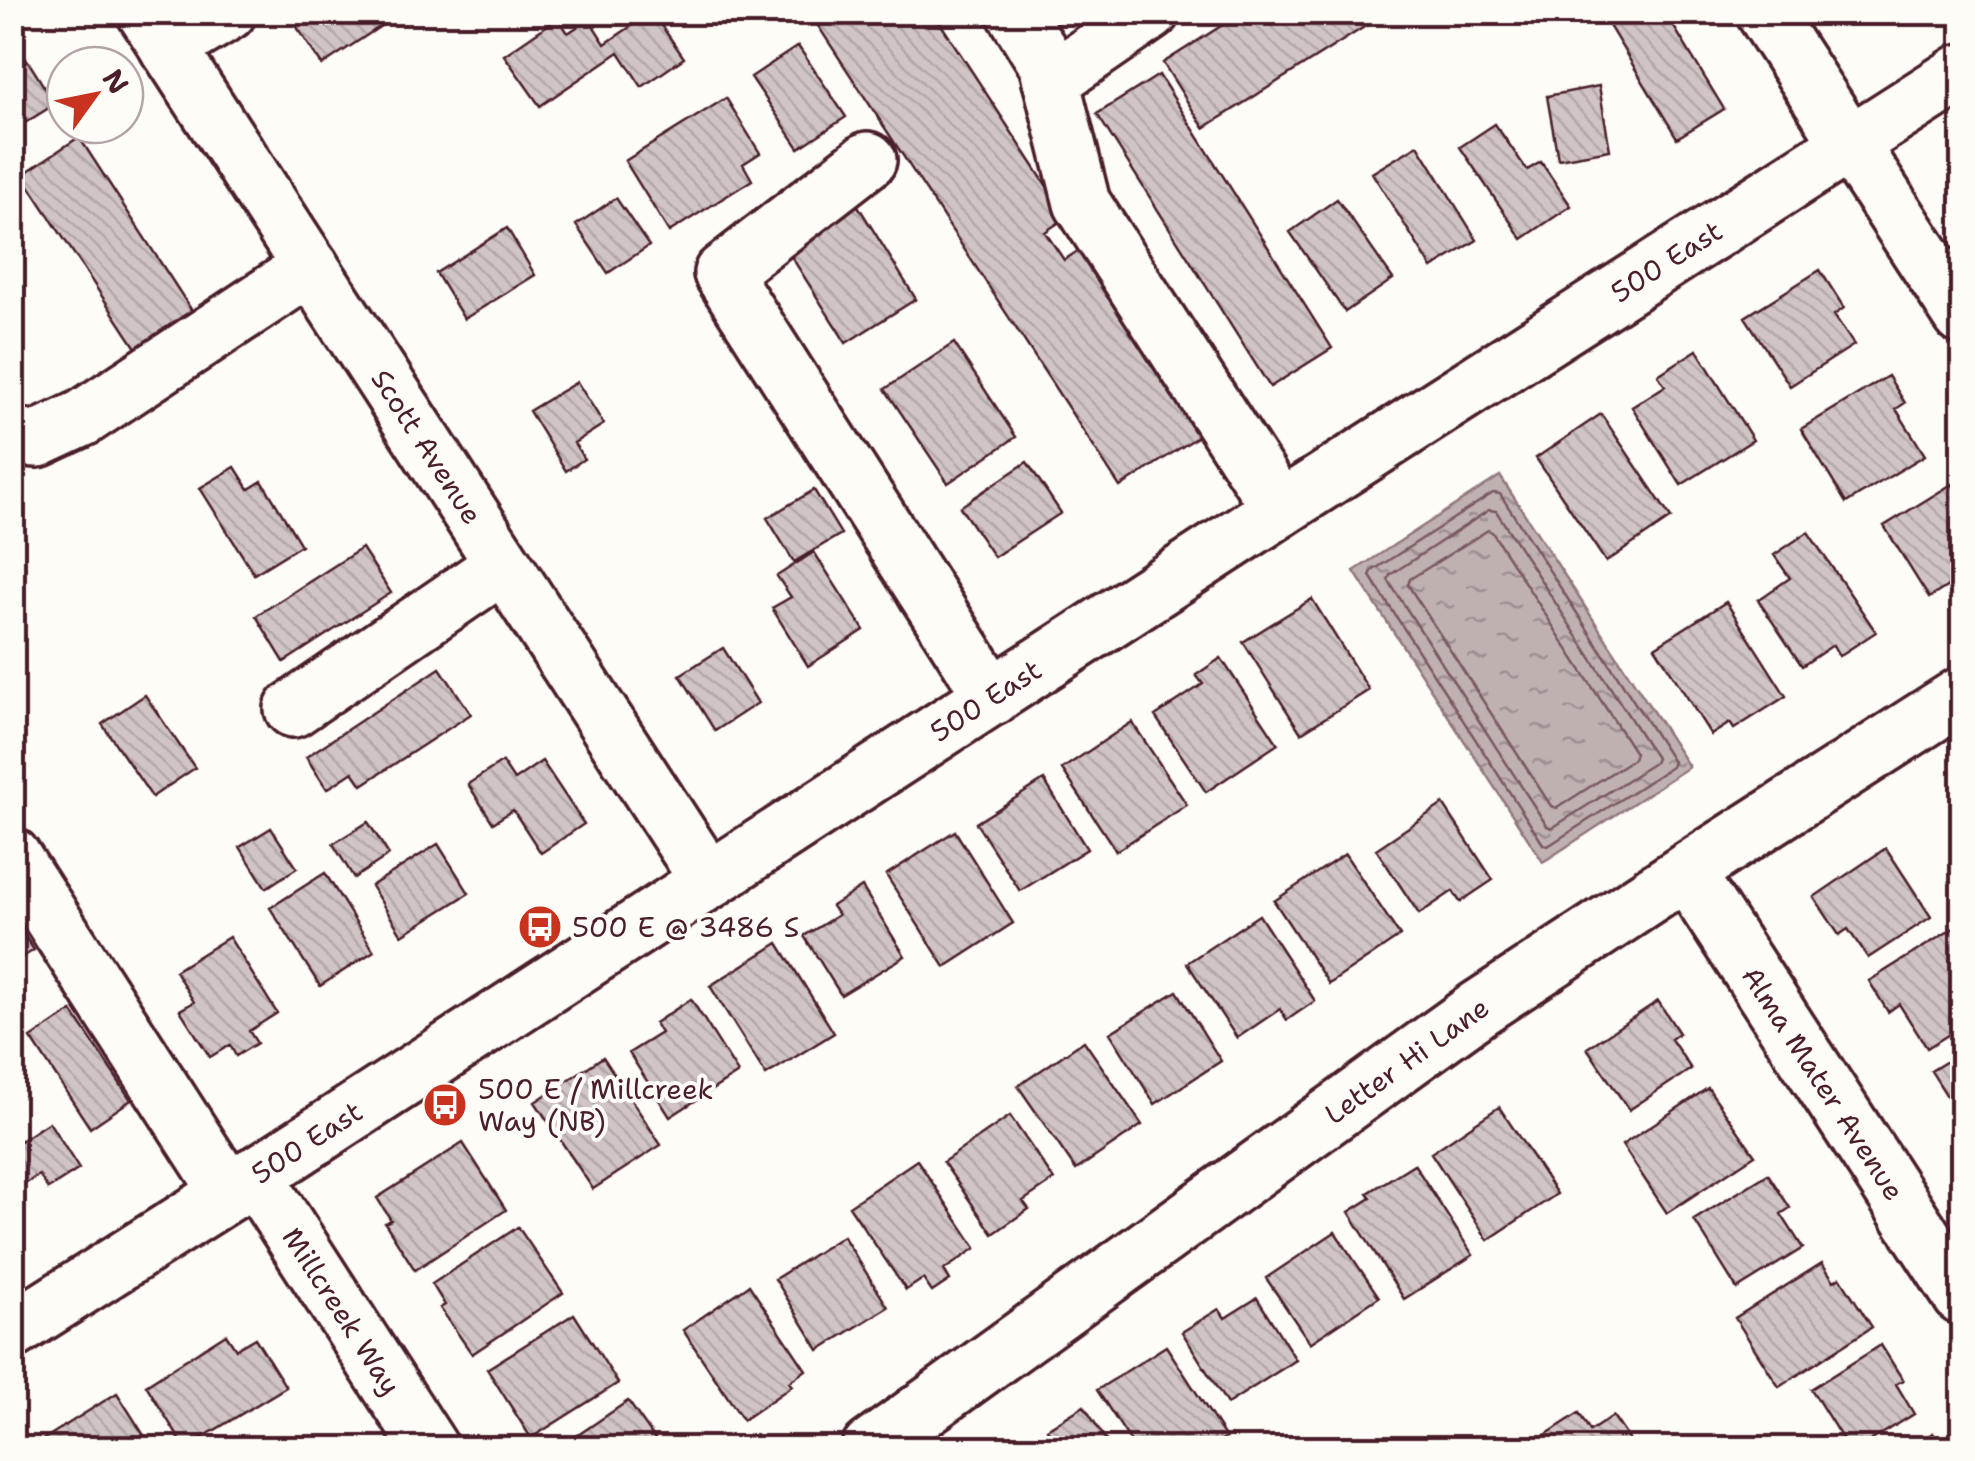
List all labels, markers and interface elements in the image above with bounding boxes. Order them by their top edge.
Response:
north arrow [45,45,145,145]
text: N [94,62,138,101]
street label: 500 East [1603,212,1729,311]
street label: Scott Avenue [363,362,491,531]
street label: 500 East [923,650,1049,751]
bus stop icon: 500 E @ 3486 S [517,904,563,950]
place label: 500 E @ 3486 S [572,908,799,946]
street label: Alma Mater Avenue [1733,959,1913,1208]
street label: Letter Hi Lane [1317,988,1496,1133]
place label: 500 E / Millcreek Way (NB) [478,1070,714,1140]
bus stop icon: 500 E / Millcreek Way (NB) [422,1082,468,1128]
street label: 500 East [244,1092,370,1192]
street label: Millcreek Way [274,1220,410,1402]

